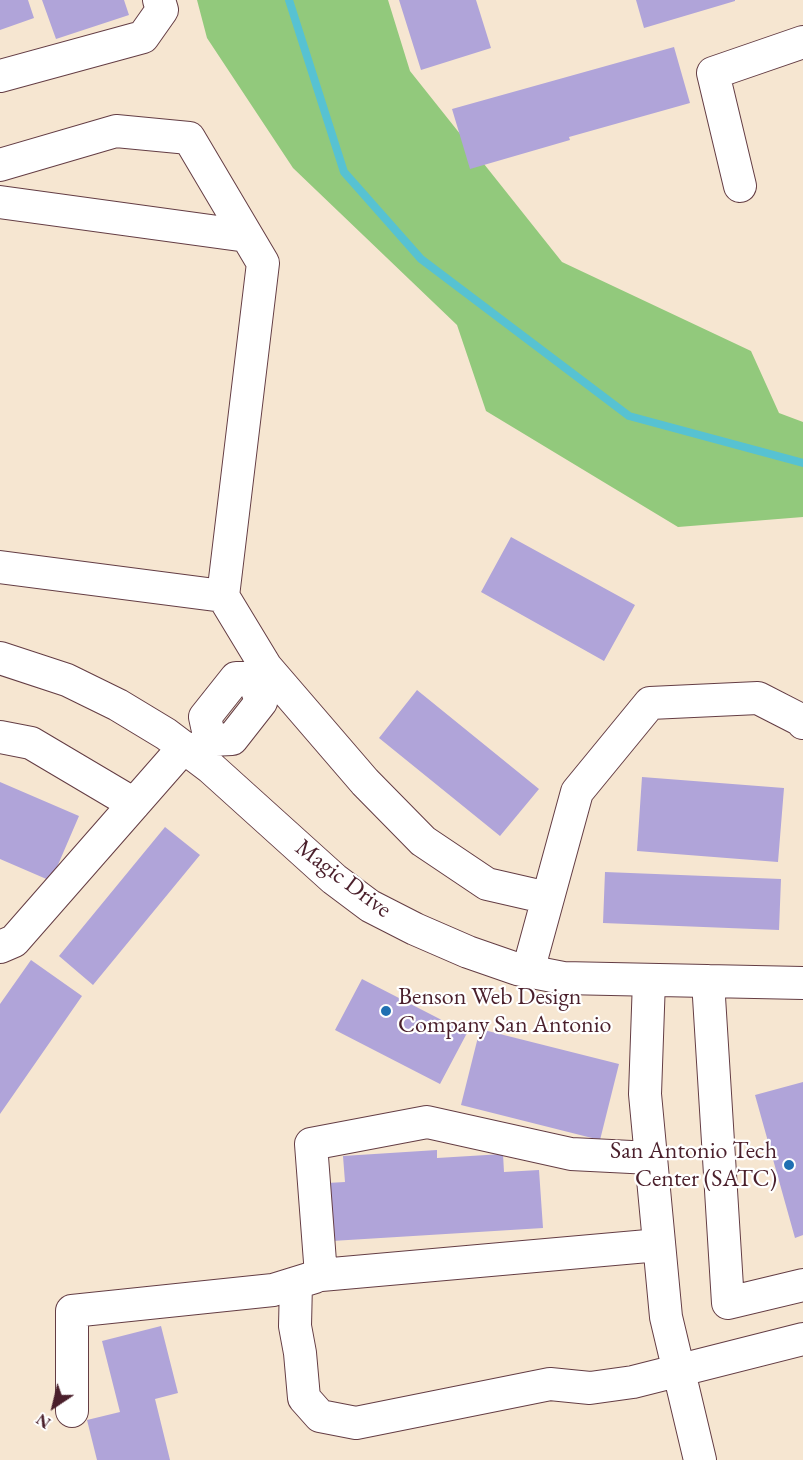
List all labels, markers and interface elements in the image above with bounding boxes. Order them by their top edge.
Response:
street label: Magic Drive [289,834,397,924]
place label: Benson Web Design Company San Antonio [398,983,612,1039]
marker: Benson Web Design Company San Antonio [379,1004,393,1018]
place label: San Antonio Tech Center (SATC) [610,1137,777,1193]
marker: San Antonio Tech Center (SATC) [782,1158,796,1172]
north arrow [24,1376,84,1436]
text: N [32,1409,55,1433]

